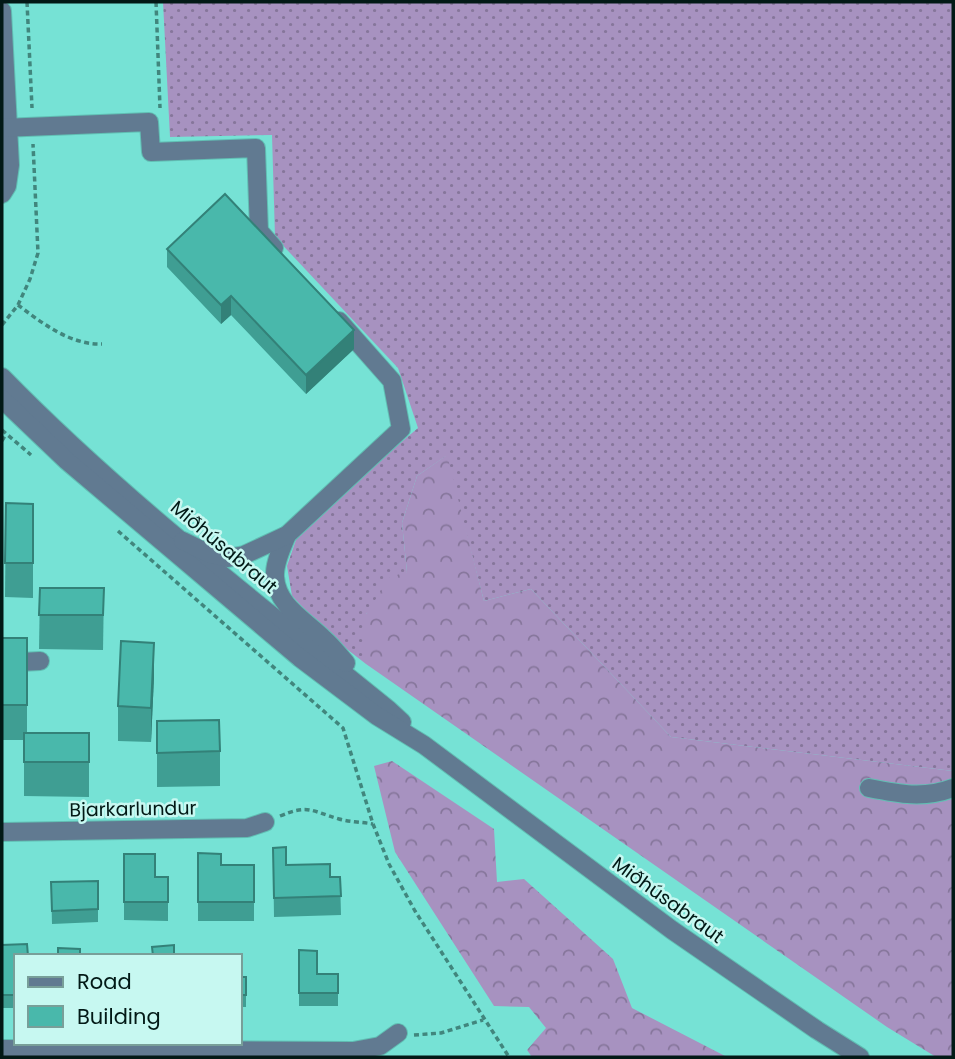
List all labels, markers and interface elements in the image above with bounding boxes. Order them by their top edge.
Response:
street label: Miðhúsabraut [165,494,283,600]
street label: Bjarkarlundur [69,794,197,824]
street label: Miðhúsabraut [607,850,729,950]
legend [14,954,242,1045]
text: Road [77,967,132,996]
text: Building [77,1002,161,1031]

